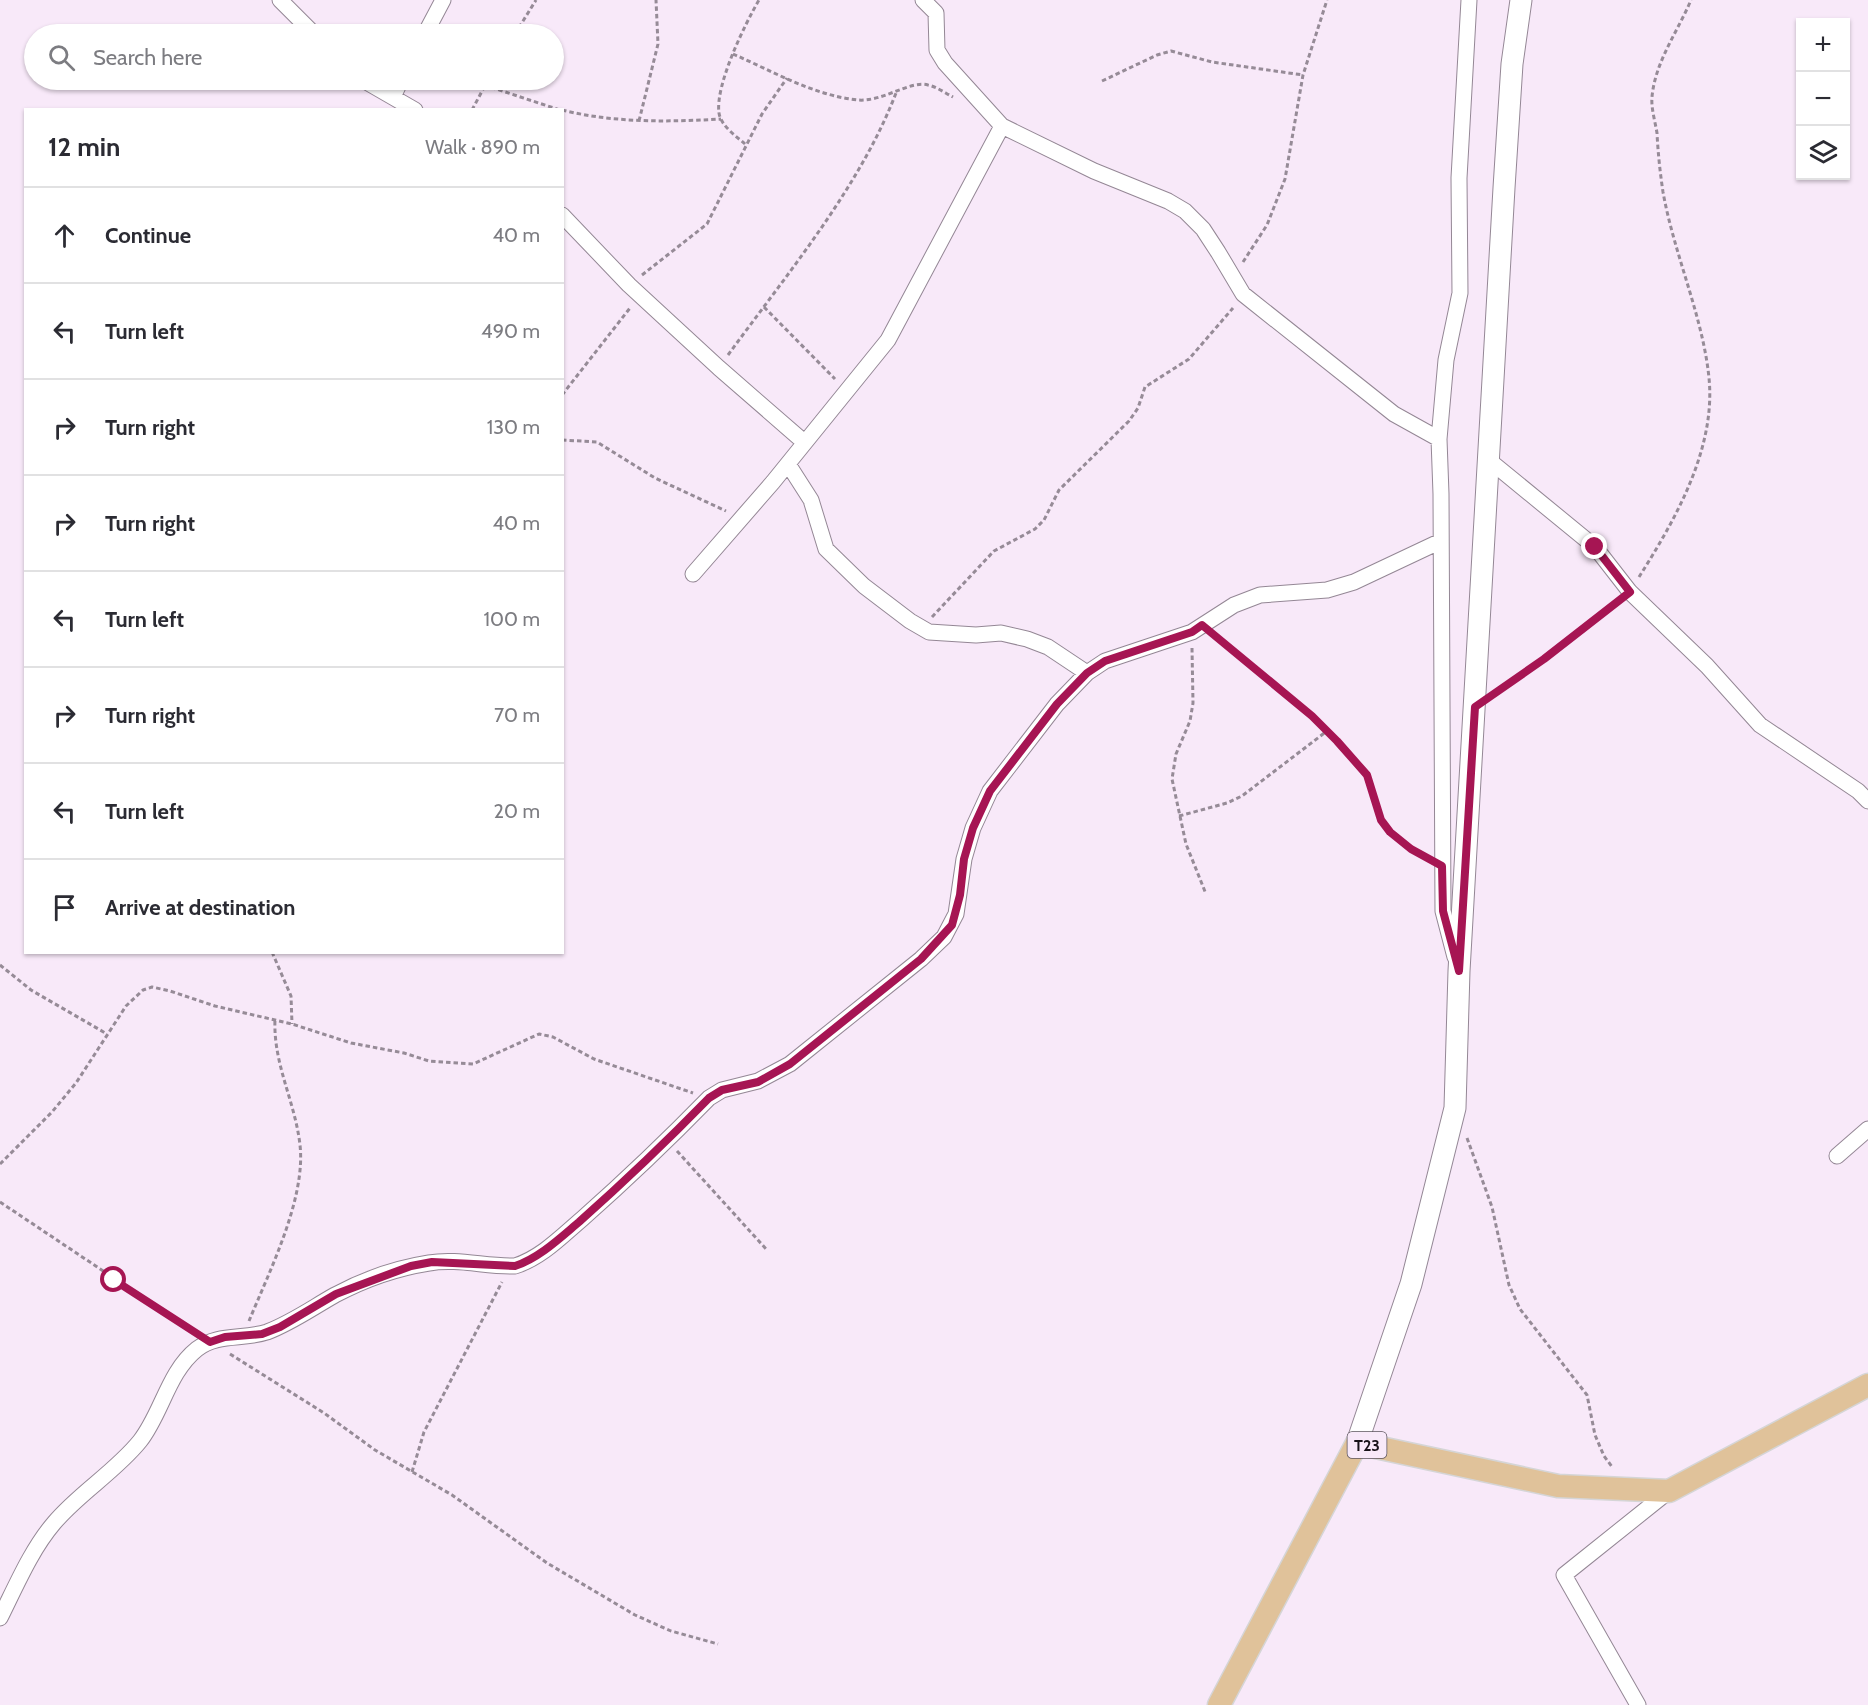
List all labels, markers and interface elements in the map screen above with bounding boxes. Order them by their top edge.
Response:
map controls [1796,18,1850,180]
button: + [1796,18,1850,72]
search box [24,24,564,90]
icon: search [45,41,78,74]
text: Search here [93,44,202,71]
button: − [1796,72,1850,126]
button: layers [1796,126,1850,180]
text: 12 min [48,131,120,163]
text: Walk · 890 m [425,135,540,159]
icon: ahead [48,219,81,252]
text: Continue [105,222,191,249]
text: 40 m [492,223,540,247]
icon: left [48,315,81,348]
text: Turn left [105,318,184,345]
text: 490 m [481,319,540,343]
icon: right [48,411,81,444]
text: Turn right [105,414,195,441]
text: 130 m [487,415,540,439]
icon: right [48,507,81,540]
text: Turn right [105,510,195,537]
text: 40 m [492,511,540,535]
route end [1581,533,1607,559]
icon: left [48,603,81,636]
text: Turn left [105,606,184,633]
text: 100 m [484,607,540,631]
icon: right [48,699,81,732]
text: Turn right [105,702,195,729]
text: 70 m [494,703,540,727]
icon: left [48,795,81,828]
text: Turn left [105,798,184,825]
text: 20 m [494,799,540,823]
icon: arrive [48,891,81,924]
text: Arrive at destination [105,894,295,921]
route start [100,1266,126,1292]
road number: T23 [1348,1432,1386,1458]

